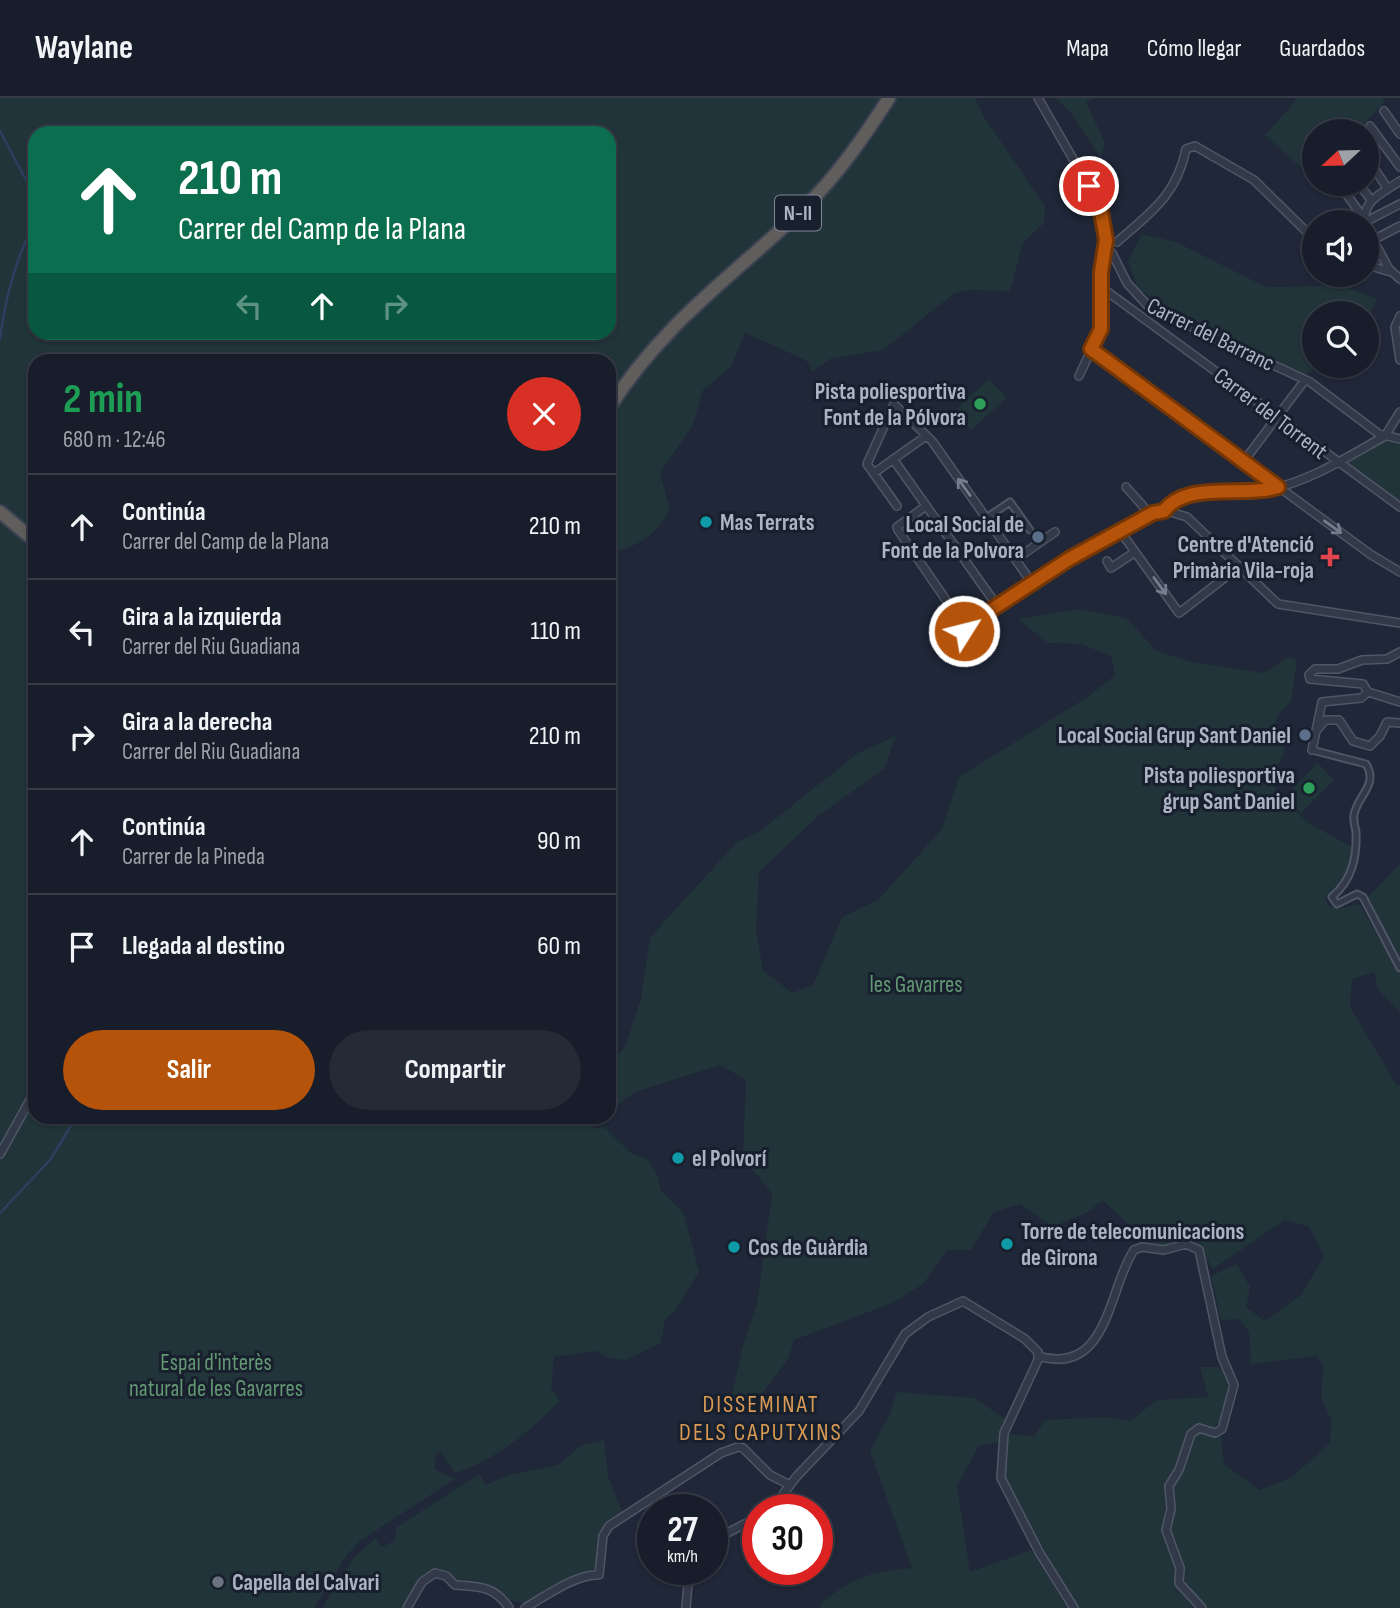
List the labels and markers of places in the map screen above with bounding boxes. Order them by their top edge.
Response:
pin [1059,156,1119,216]
place label: Pista poliesportiva Font de la Pólvora [815,378,966,432]
marker: Pista poliesportiva Font de la Pólvora [972,396,988,412]
place label: Mas Terrats [720,509,815,537]
place label: Local Social de Font de la Polvora [881,511,1024,565]
marker: Mas Terrats [698,514,714,530]
marker: Local Social de Font de la Polvora [1030,529,1046,545]
place label: Centre d'Atenció Primària Vila-roja [1173,531,1314,585]
marker: Centre d'Atenció Primària Vila-roja [1320,547,1340,567]
place label: Local Social Grup Sant Daniel [1058,722,1291,750]
marker: Local Social Grup Sant Daniel [1297,727,1313,743]
place label: Pista poliesportiva grup Sant Daniel [1144,762,1295,816]
marker: Pista poliesportiva grup Sant Daniel [1301,780,1317,796]
place label: el Polvorí [692,1145,767,1173]
marker: el Polvorí [670,1150,686,1166]
place label: Torre de telecomunicacions de Girona [1021,1218,1245,1272]
place label: Cos de Guàrdia [748,1234,868,1262]
marker: Torre de telecomunicacions de Girona [999,1236,1015,1252]
marker: Cos de Guàrdia [726,1239,742,1255]
place label: Capella del Calvari [232,1569,379,1597]
marker: Capella del Calvari [210,1574,226,1590]

